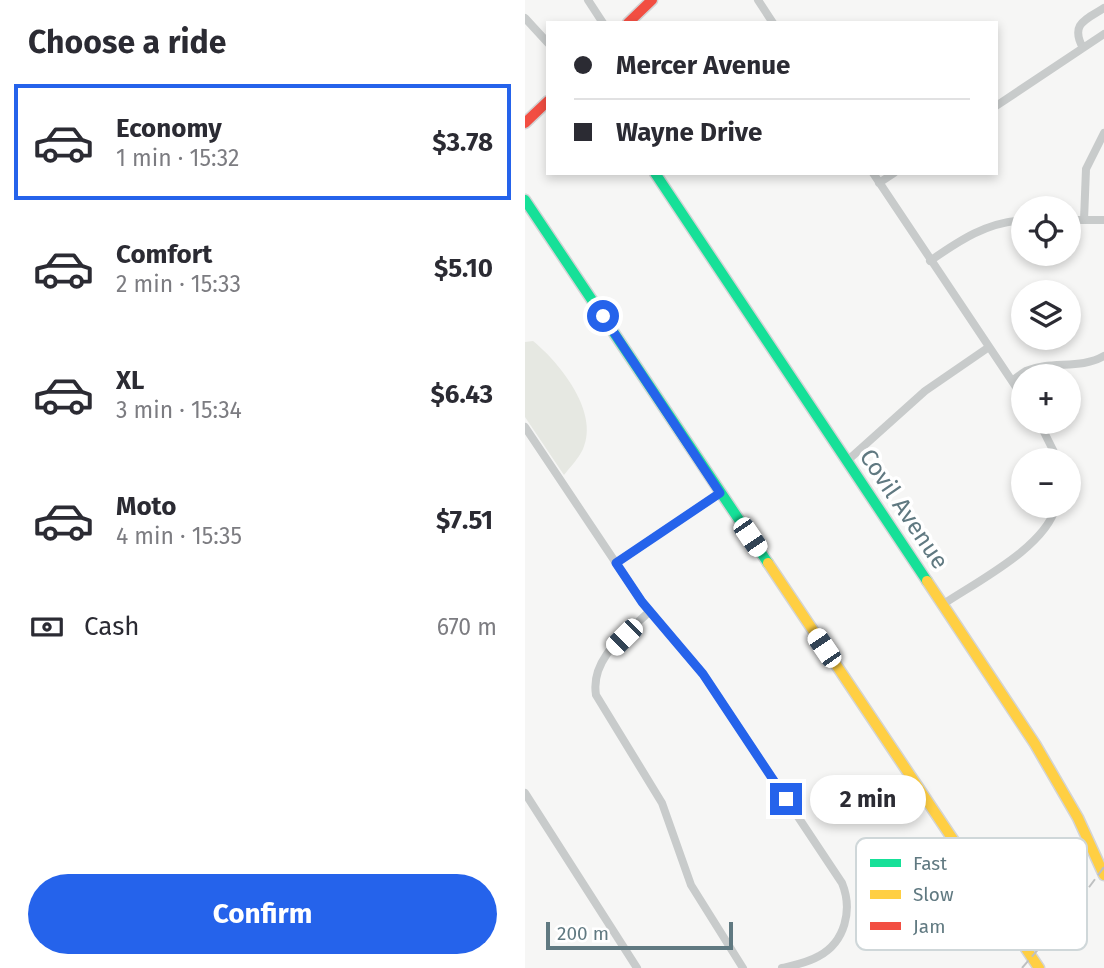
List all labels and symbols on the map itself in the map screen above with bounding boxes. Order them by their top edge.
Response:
route start [587,300,619,332]
street label: Covil Avenue [854,444,954,574]
car [730,514,771,560]
car [602,615,647,659]
car [804,625,845,671]
callout: 2 min [811,774,926,824]
route end [770,783,802,815]
legend [856,838,1087,950]
text: Fast [913,852,947,875]
text: Slow [913,883,954,906]
text: Jam [913,915,945,938]
scale bar [546,919,733,951]

